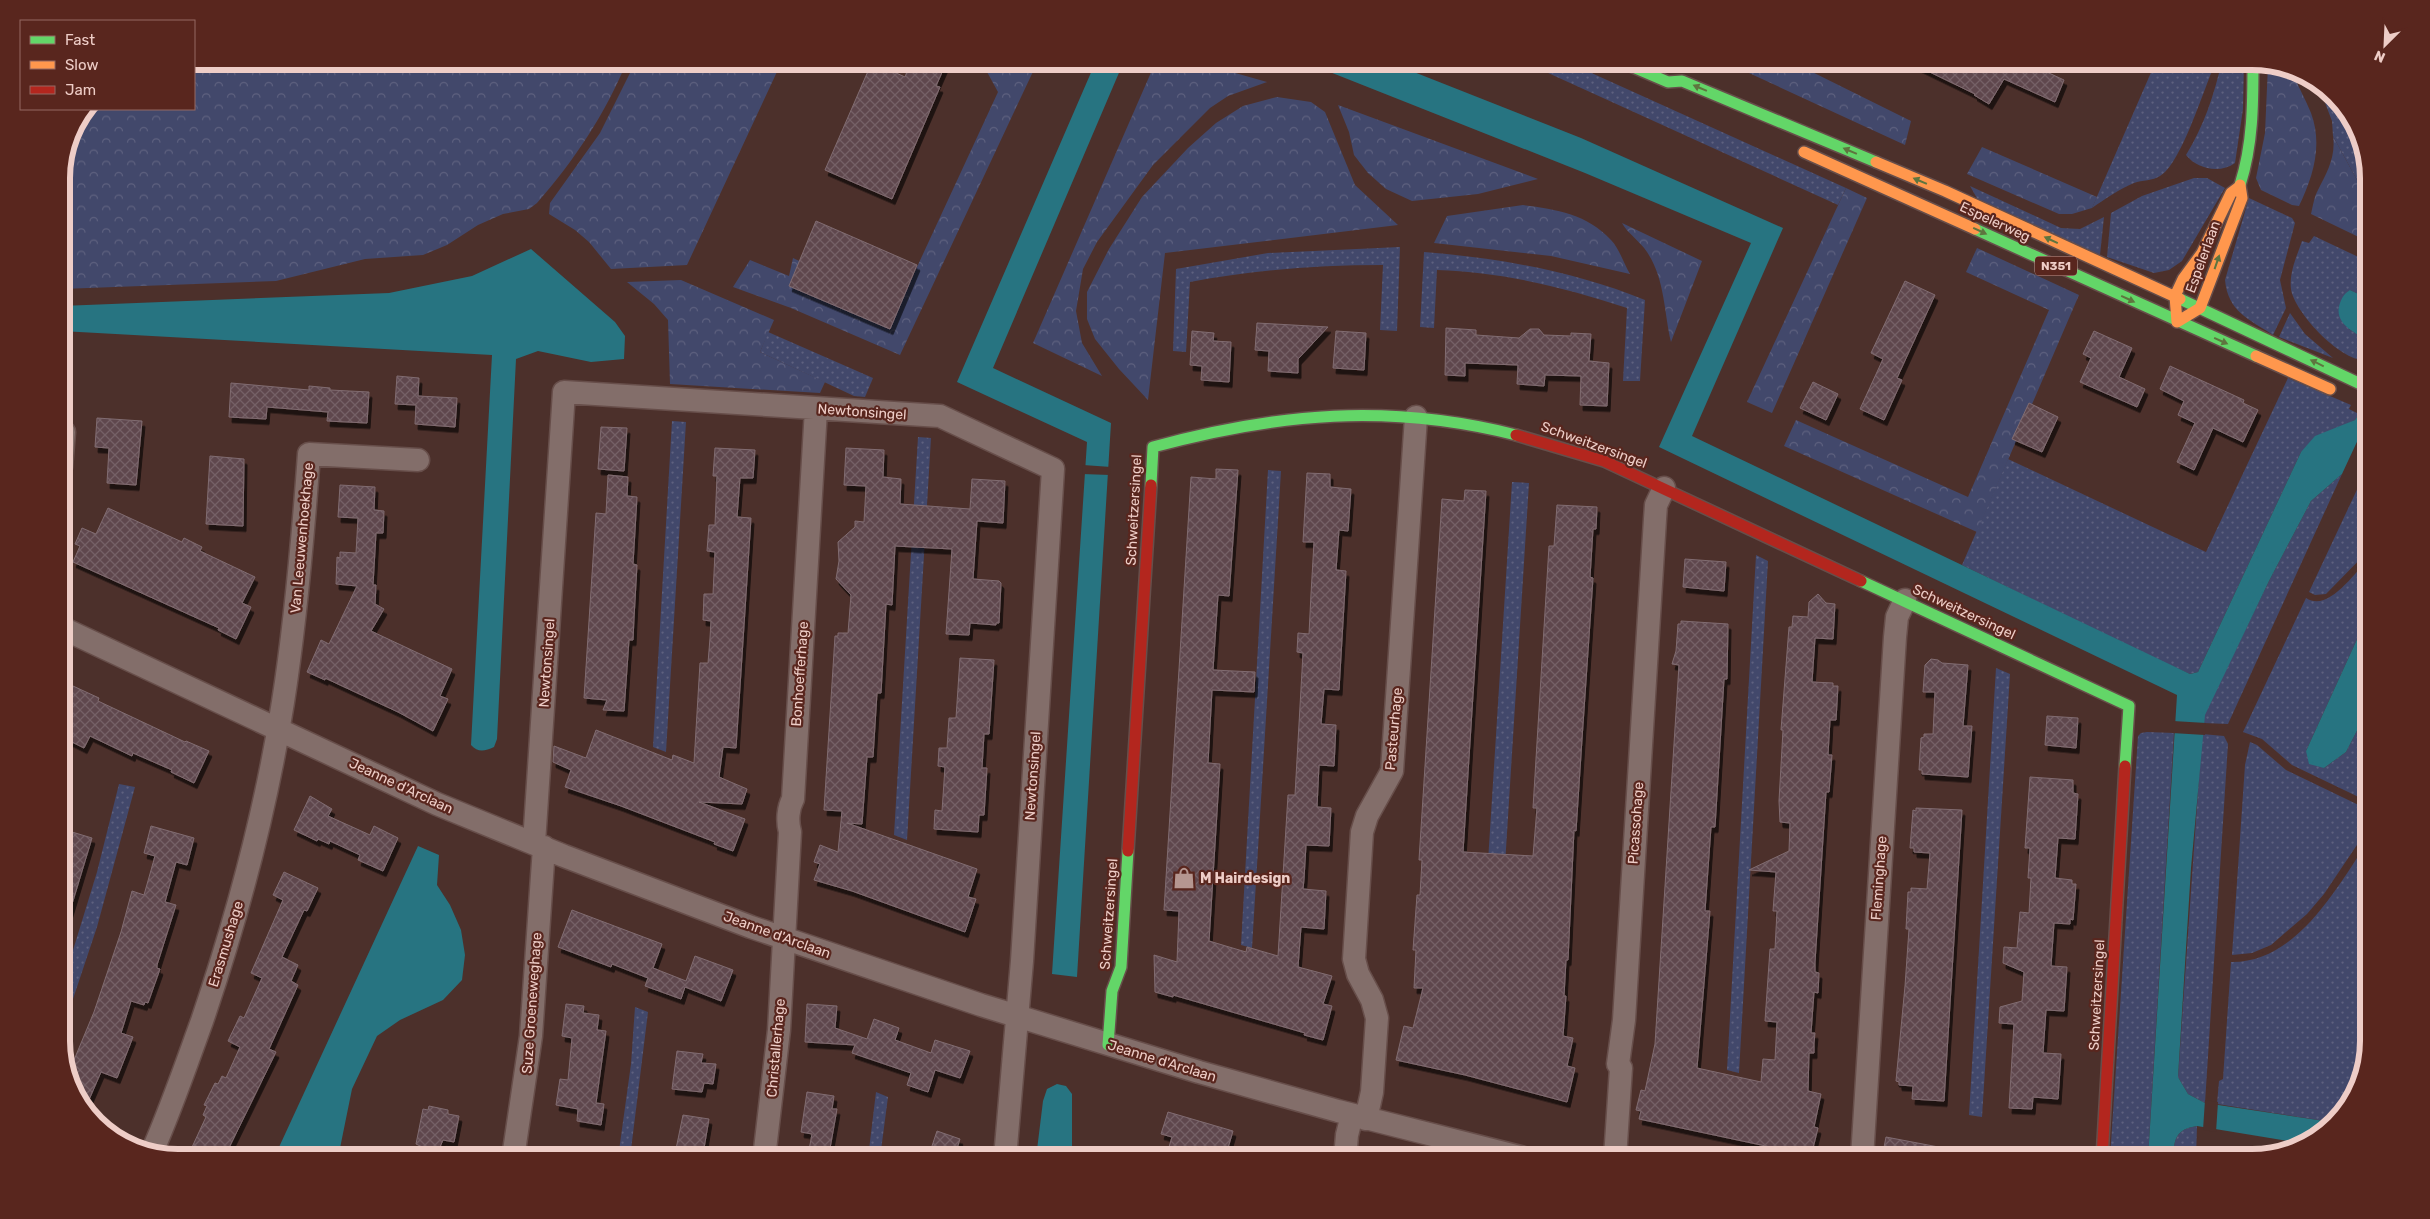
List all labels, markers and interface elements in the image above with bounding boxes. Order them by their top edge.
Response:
legend [20,20,195,110]
north arrow [2360,20,2410,70]
text: Fast [65,31,95,49]
text: N [2372,47,2388,66]
text: Slow [65,56,98,74]
text: Jam [65,81,96,99]
one-way arrow [1693,84,1707,92]
one-way arrow [1843,147,1857,155]
one-way arrow [1913,176,1927,184]
street label: Espelerweg [1957,198,2033,246]
street label: Espelerlaan [2182,219,2224,295]
one-way arrow [1973,228,1987,236]
one-way arrow [2044,236,2058,244]
one-way arrow [2213,254,2221,269]
road number: N351 [2035,256,2077,276]
one-way arrow [2121,295,2135,303]
one-way arrow [2214,338,2228,346]
one-way arrow [2309,359,2324,367]
street label: Newtonsingel [817,400,907,424]
street label: Schweitzersingel [1539,418,1649,472]
street label: Schweitzersingel [1123,454,1145,566]
street label: Van Leeuwenhoekhage [287,462,317,614]
street label: Schweitzersingel [1910,581,2018,643]
street label: Newtonsingel [535,618,559,708]
street label: Bonhoefferhage [788,621,812,727]
street label: Pasteurhage [1382,687,1406,771]
street label: Newtonsingel [1021,731,1045,821]
street label: Jeanne d'Arclaan [346,754,456,818]
street label: Picassohage [1625,781,1647,865]
street label: Fleminghage [1868,835,1890,921]
street label: Schweitzersingel [1097,858,1121,970]
shop icon: M Hairdesign [1171,865,1197,891]
place label: M Hairdesign [1200,870,1290,887]
street label: Erasmushage [205,899,247,989]
street label: Jeanne d'Arclaan [721,908,833,962]
street label: Suze Groeneweghage [519,932,545,1074]
street label: Schweitzersingel [2086,939,2108,1051]
street label: Christallerhage [763,998,789,1098]
street label: Jeanne d'Arclaan [1106,1036,1218,1086]

